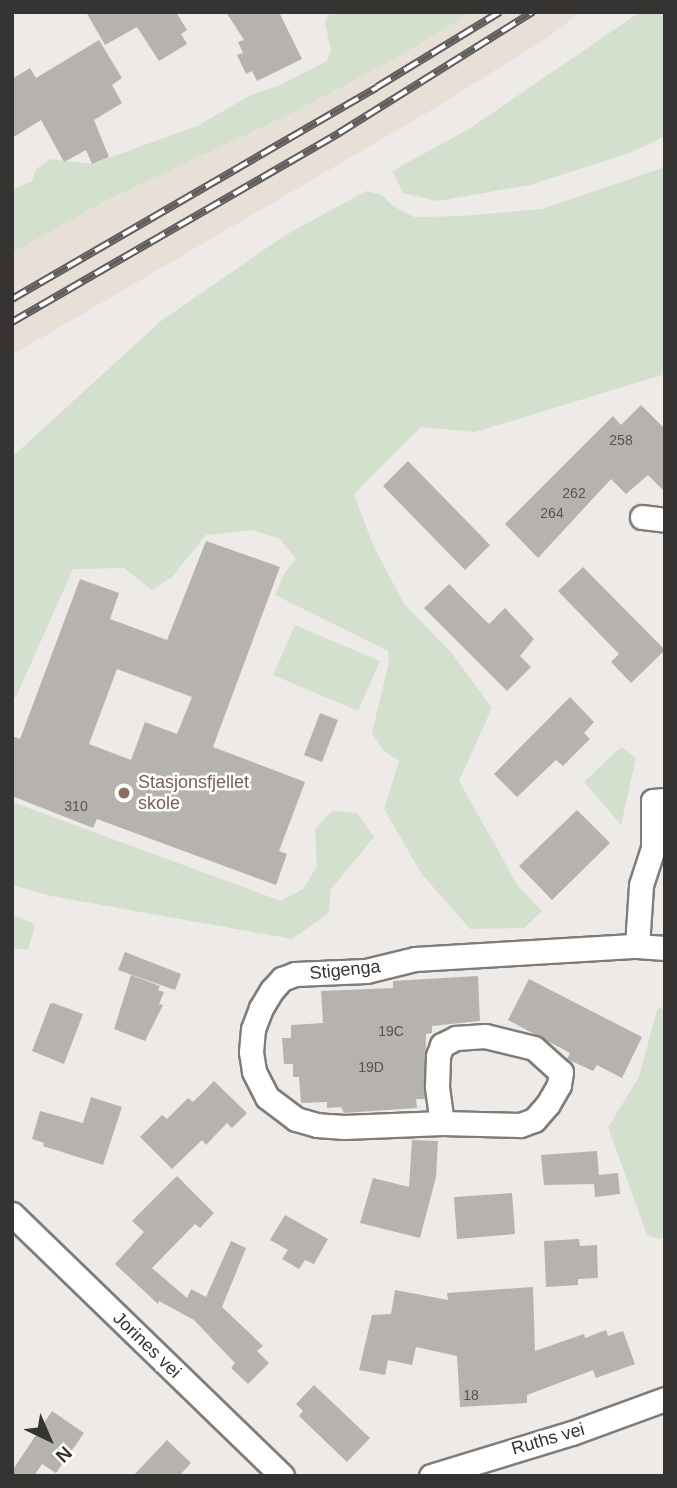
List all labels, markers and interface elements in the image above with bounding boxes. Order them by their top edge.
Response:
house number: 258 [609,432,633,448]
house number: 262 [562,485,586,501]
house number: 264 [540,505,564,521]
place label: Stasjonsfjellet skole [138,772,249,814]
marker: Stasjonsfjellet skole [116,785,132,801]
house number: 310 [64,798,88,814]
street label: Stigenga [309,956,381,984]
house number: 19C [378,1023,404,1039]
house number: 19D [358,1059,384,1075]
street label: Jorines vei [109,1307,185,1383]
house number: 18 [463,1387,479,1403]
north arrow [14,1404,84,1474]
street label: Ruths vei [509,1418,587,1460]
text: N [52,1442,76,1467]

